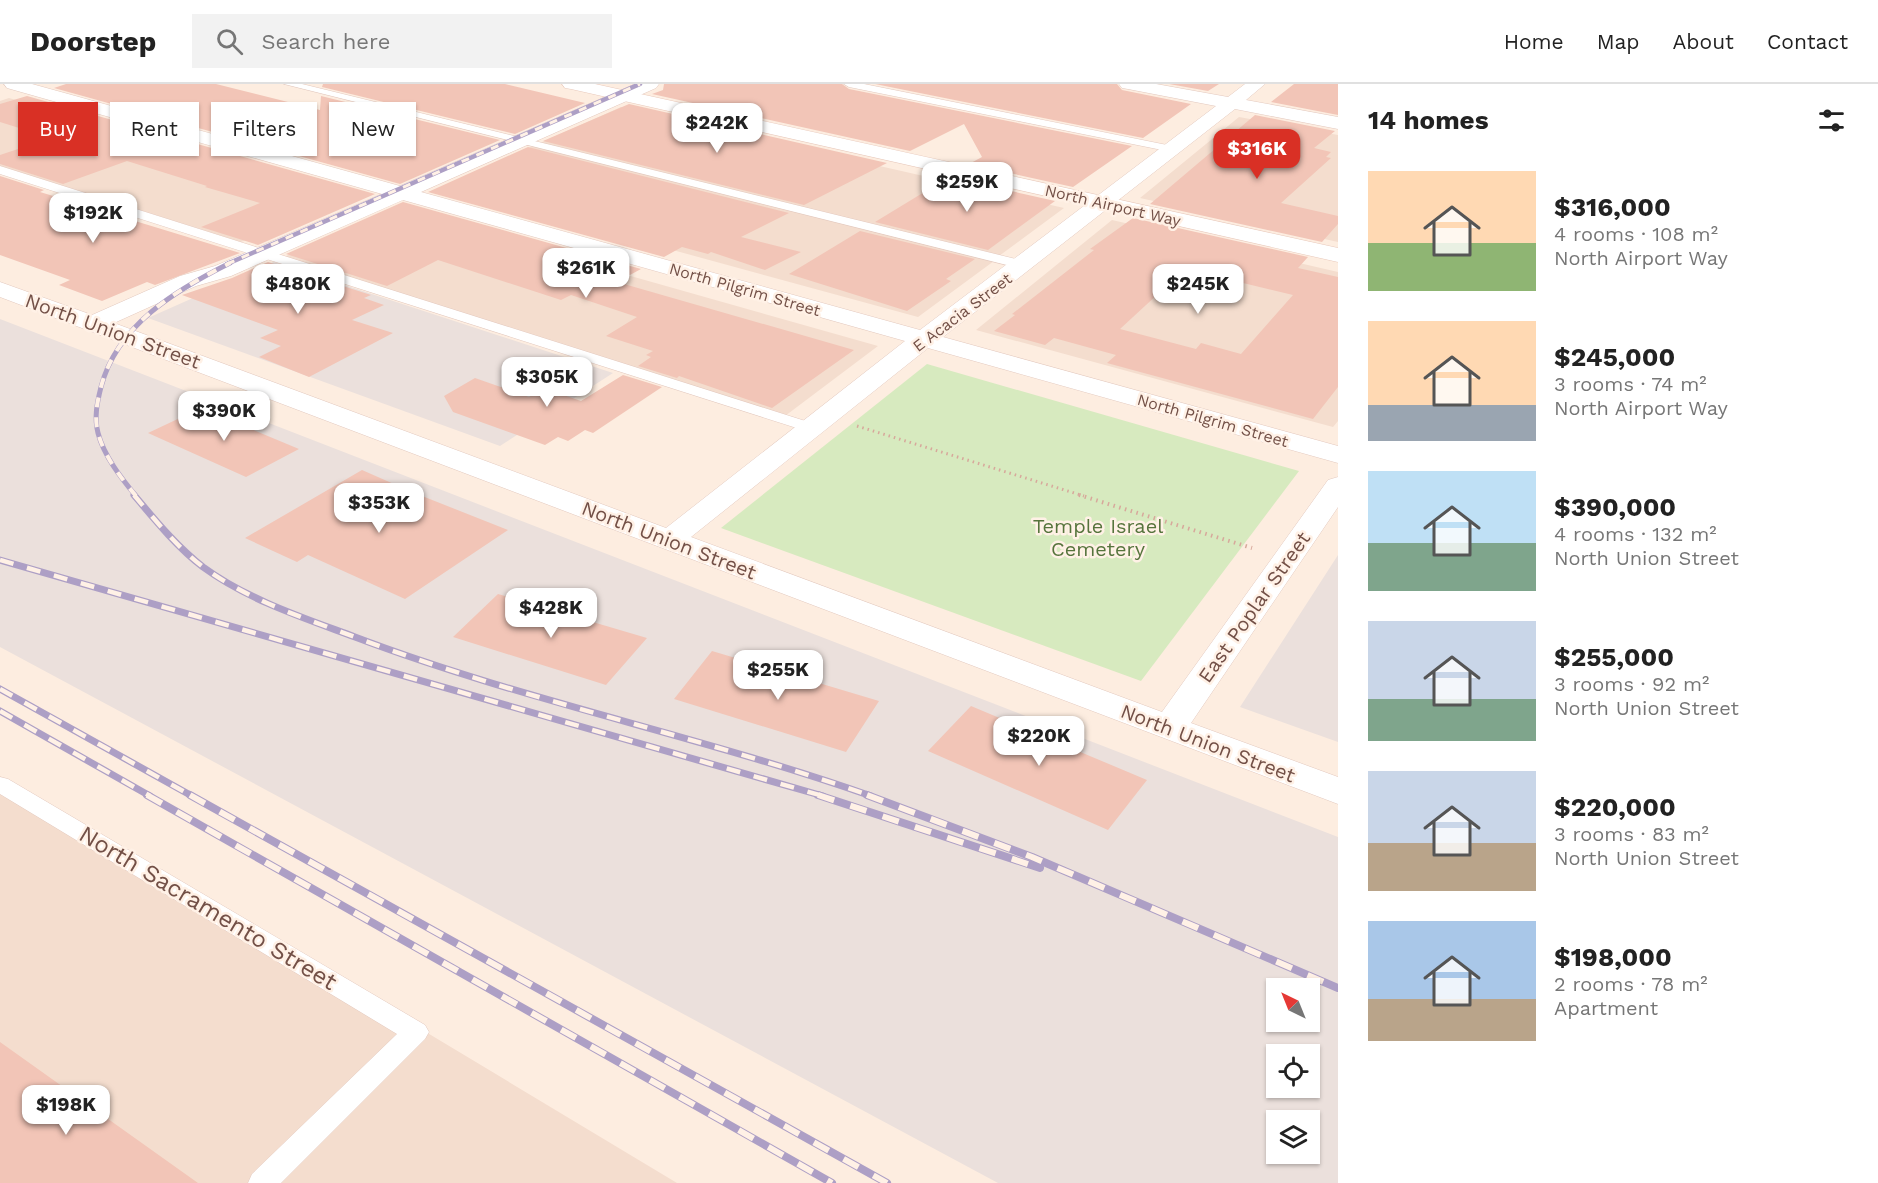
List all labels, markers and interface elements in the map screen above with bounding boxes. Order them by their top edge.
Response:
search box [192,14,612,68]
text: Doorstep [30,25,156,58]
icon: search [213,25,246,58]
text: Search here [261,29,390,54]
text: Home [1504,29,1564,54]
text: Map [1597,29,1640,54]
text: About [1673,29,1734,54]
text: Contact [1767,29,1848,54]
chip: Buy [18,102,98,156]
chip: Rent [110,102,199,156]
chip: Filters [211,102,317,156]
chip: New [329,102,416,156]
pin: $242K [675,103,759,154]
icon: filters [1815,104,1848,137]
text: 14 homes [1368,105,1489,135]
text: $242K [686,110,748,134]
pin: $316K [1215,129,1299,180]
text: $316K [1227,136,1287,160]
pin: $259K [925,162,1009,213]
text: $259K [936,169,998,193]
street label: North Airport Way [1043,181,1184,231]
text: $316,000 [1554,192,1671,222]
pin: $192K [51,193,135,244]
icon: home [1416,195,1488,267]
text: $192K [63,200,123,224]
text: 4 rooms · 108 m² [1554,222,1718,246]
text: North Airport Way [1554,246,1728,270]
pin: $261K [544,248,628,299]
text: $261K [556,255,616,279]
street label: North Pilgrim Street [667,259,823,320]
pin: $480K [256,264,340,315]
pin: $245K [1156,264,1240,315]
street label: E Acacia Street [909,269,1016,356]
text: $480K [265,271,331,295]
text: $245K [1167,271,1229,295]
street label: North Union Street [22,288,205,374]
text: $245,000 [1554,342,1675,372]
icon: home [1416,345,1488,417]
pin: $305K [505,357,589,408]
text: $305K [516,364,578,388]
text: 3 rooms · 74 m² [1554,372,1707,396]
street label: North Pilgrim Street [1135,390,1291,451]
pin: $390K [182,391,266,442]
text: North Airport Way [1554,396,1728,420]
text: $390K [192,398,256,422]
pin: $353K [337,483,421,534]
text: $353K [348,490,410,514]
text: $390,000 [1554,492,1676,522]
icon: home [1416,495,1488,567]
street label: North Union Street [578,496,760,585]
park label: Temple Israel Cemetery [1033,514,1163,561]
text: 4 rooms · 132 m² [1554,522,1717,546]
street label: East Poplar Street [1193,526,1315,687]
text: North Union Street [1554,546,1739,570]
pin: $428K [509,588,593,639]
text: $428K [519,595,583,619]
text: $255,000 [1554,642,1674,672]
icon: home [1416,645,1488,717]
pin: $255K [736,650,820,701]
text: $255K [747,657,809,681]
text: 3 rooms · 92 m² [1554,672,1709,696]
text: North Union Street [1554,696,1739,720]
street label: North Union Street [1117,699,1299,788]
pin: $220K [997,716,1081,767]
text: $220K [1007,723,1071,747]
text: $220,000 [1554,792,1676,822]
icon: home [1416,795,1488,867]
street label: North Sacramento Street [74,820,342,996]
text: 3 rooms · 83 m² [1554,822,1709,846]
text: North Union Street [1554,846,1739,870]
text: $198,000 [1554,942,1672,972]
icon: home [1416,945,1488,1017]
text: 2 rooms · 78 m² [1554,972,1708,996]
north arrow [1266,978,1320,1032]
map controls [1266,978,1320,1164]
text: Apartment [1554,996,1658,1020]
button: locate [1266,1044,1320,1098]
pin: $198K [24,1085,108,1136]
text: $198K [36,1092,96,1116]
button: layers [1266,1110,1320,1164]

